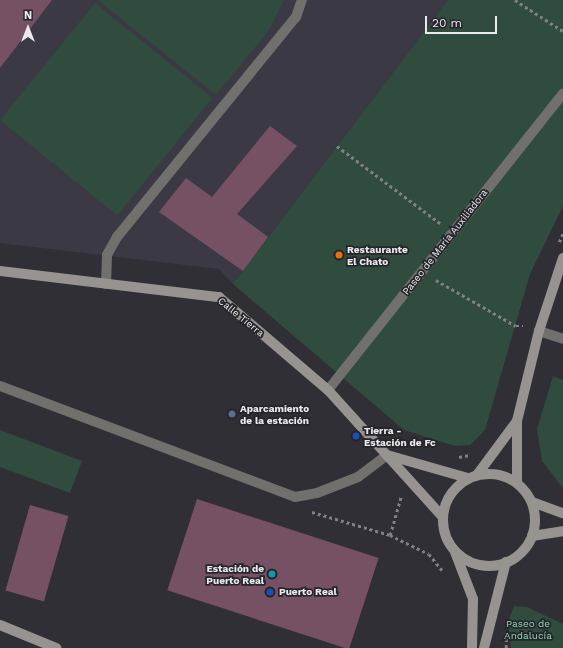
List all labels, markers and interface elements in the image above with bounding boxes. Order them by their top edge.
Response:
north arrow [8,8,48,48]
scale bar [427,8,499,34]
text: N [24,9,32,22]
text: 20 m [432,16,462,30]
street label: Paseo de María Auxiliadora [400,186,490,298]
place label: Restaurante El Chato [347,243,408,266]
marker: Restaurante El Chato [334,250,344,260]
street label: Calle Tierra [216,295,266,339]
place label: Aparcamiento de la estación [240,402,309,426]
marker: Aparcamiento de la estación [227,409,237,419]
place label: Tierra - Estación de Fc [364,424,436,448]
marker: Tierra - Estación de Fc [351,431,361,441]
place label: Estación de Puerto Real [206,562,264,586]
marker: Estación de Puerto Real [267,569,277,579]
marker: Puerto Real [264,586,276,598]
place label: Puerto Real [279,586,337,598]
park label: Paseo de Andalucía [504,617,552,640]

